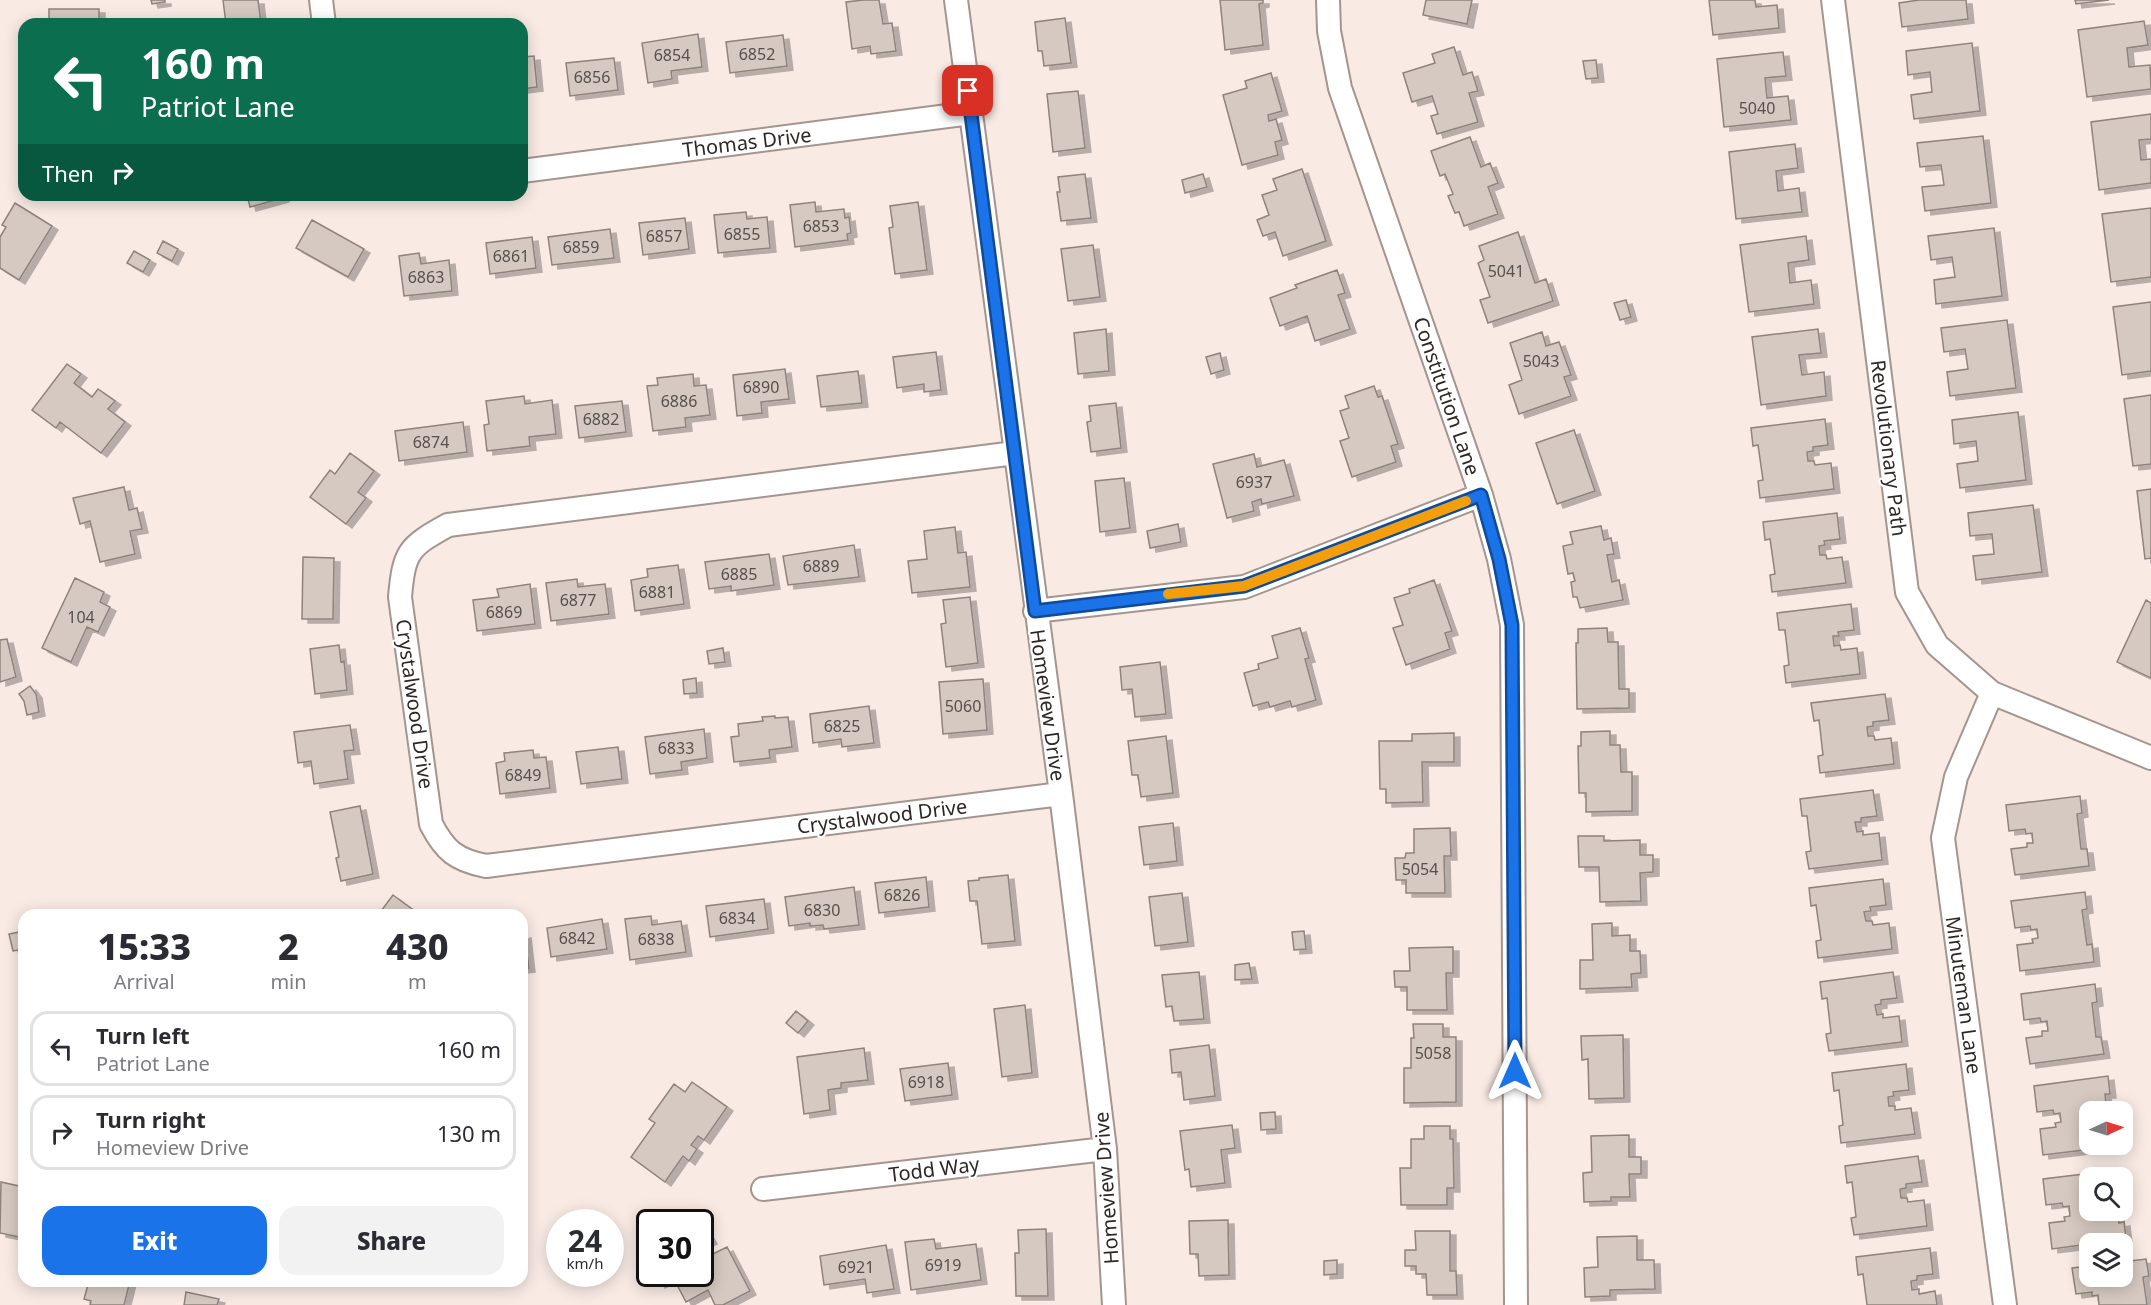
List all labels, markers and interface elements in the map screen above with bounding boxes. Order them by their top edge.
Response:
text: 160 m [141,34,265,91]
icon: left [42,42,120,120]
house number: 6852 [739,43,775,65]
house number: 6854 [654,44,690,66]
pin [942,65,993,116]
house number: 6856 [574,66,610,88]
icon: arrive [951,74,984,107]
text: Patriot Lane [141,88,295,125]
house number: 5040 [1739,97,1775,119]
street label: Thomas Drive [681,121,813,163]
icon: right [106,156,139,189]
text: Then [42,158,94,188]
house number: 6853 [803,215,839,237]
house number: 6855 [724,223,760,245]
house number: 6857 [646,225,682,247]
house number: 6859 [563,236,599,258]
house number: 6861 [493,245,529,267]
house number: 5041 [1488,260,1524,282]
house number: 6863 [408,266,444,288]
street label: Constitution Lane [1407,313,1487,479]
house number: 5043 [1523,350,1559,372]
street label: Revolutionary Path [1865,358,1913,538]
house number: 6890 [743,376,779,398]
house number: 6886 [661,390,697,412]
house number: 6882 [583,408,619,430]
house number: 6874 [413,431,449,453]
house number: 6937 [1236,471,1272,493]
house number: 6889 [803,555,839,577]
house number: 6885 [721,563,757,585]
house number: 6881 [639,581,675,603]
house number: 6877 [560,589,596,611]
house number: 6869 [486,601,522,623]
house number: 104 [67,606,95,628]
street label: Crystalwood Drive [390,617,440,791]
street label: Homeview Drive [1024,627,1072,783]
house number: 5060 [945,695,981,717]
house number: 6825 [824,715,860,737]
house number: 6833 [658,737,694,759]
house number: 6849 [505,764,541,786]
street label: Crystalwood Drive [795,792,969,840]
house number: 5054 [1402,858,1438,880]
house number: 6826 [884,884,920,906]
house number: 6830 [804,899,840,921]
house number: 6834 [719,907,755,929]
street label: Minuteman Lane [1940,914,1988,1076]
text: 15:33 [97,922,191,971]
text: 2 [278,922,299,971]
text: 430 [386,922,449,971]
house number: 6842 [559,927,595,949]
house number: 6838 [638,928,674,950]
text: Arrival [114,968,175,995]
text: min [270,968,307,995]
text: m [408,968,427,995]
text: Turn left [96,1020,190,1050]
icon: left [45,1032,78,1065]
text: 160 m [437,1034,501,1064]
position arrow [1483,1039,1547,1103]
house number: 5058 [1415,1042,1451,1064]
text: Patriot Lane [96,1050,210,1077]
house number: 6918 [908,1071,944,1093]
north arrow [2079,1101,2133,1155]
map controls [2079,1101,2133,1287]
text: Turn right [96,1104,206,1134]
street label: Homeview Drive [1087,1111,1125,1265]
icon: right [45,1116,78,1149]
text: 130 m [437,1118,501,1148]
text: Homeview Drive [96,1134,249,1161]
street label: Todd Way [887,1150,982,1188]
button: search [2079,1167,2133,1221]
button: Exit [42,1206,267,1275]
button: Share [279,1206,504,1275]
speed limit sign: 30 [636,1209,714,1287]
text: 24 [568,1220,602,1261]
button: layers [2079,1233,2133,1287]
text: km/h [567,1253,603,1273]
house number: 6919 [925,1254,961,1276]
house number: 6921 [838,1256,874,1278]

